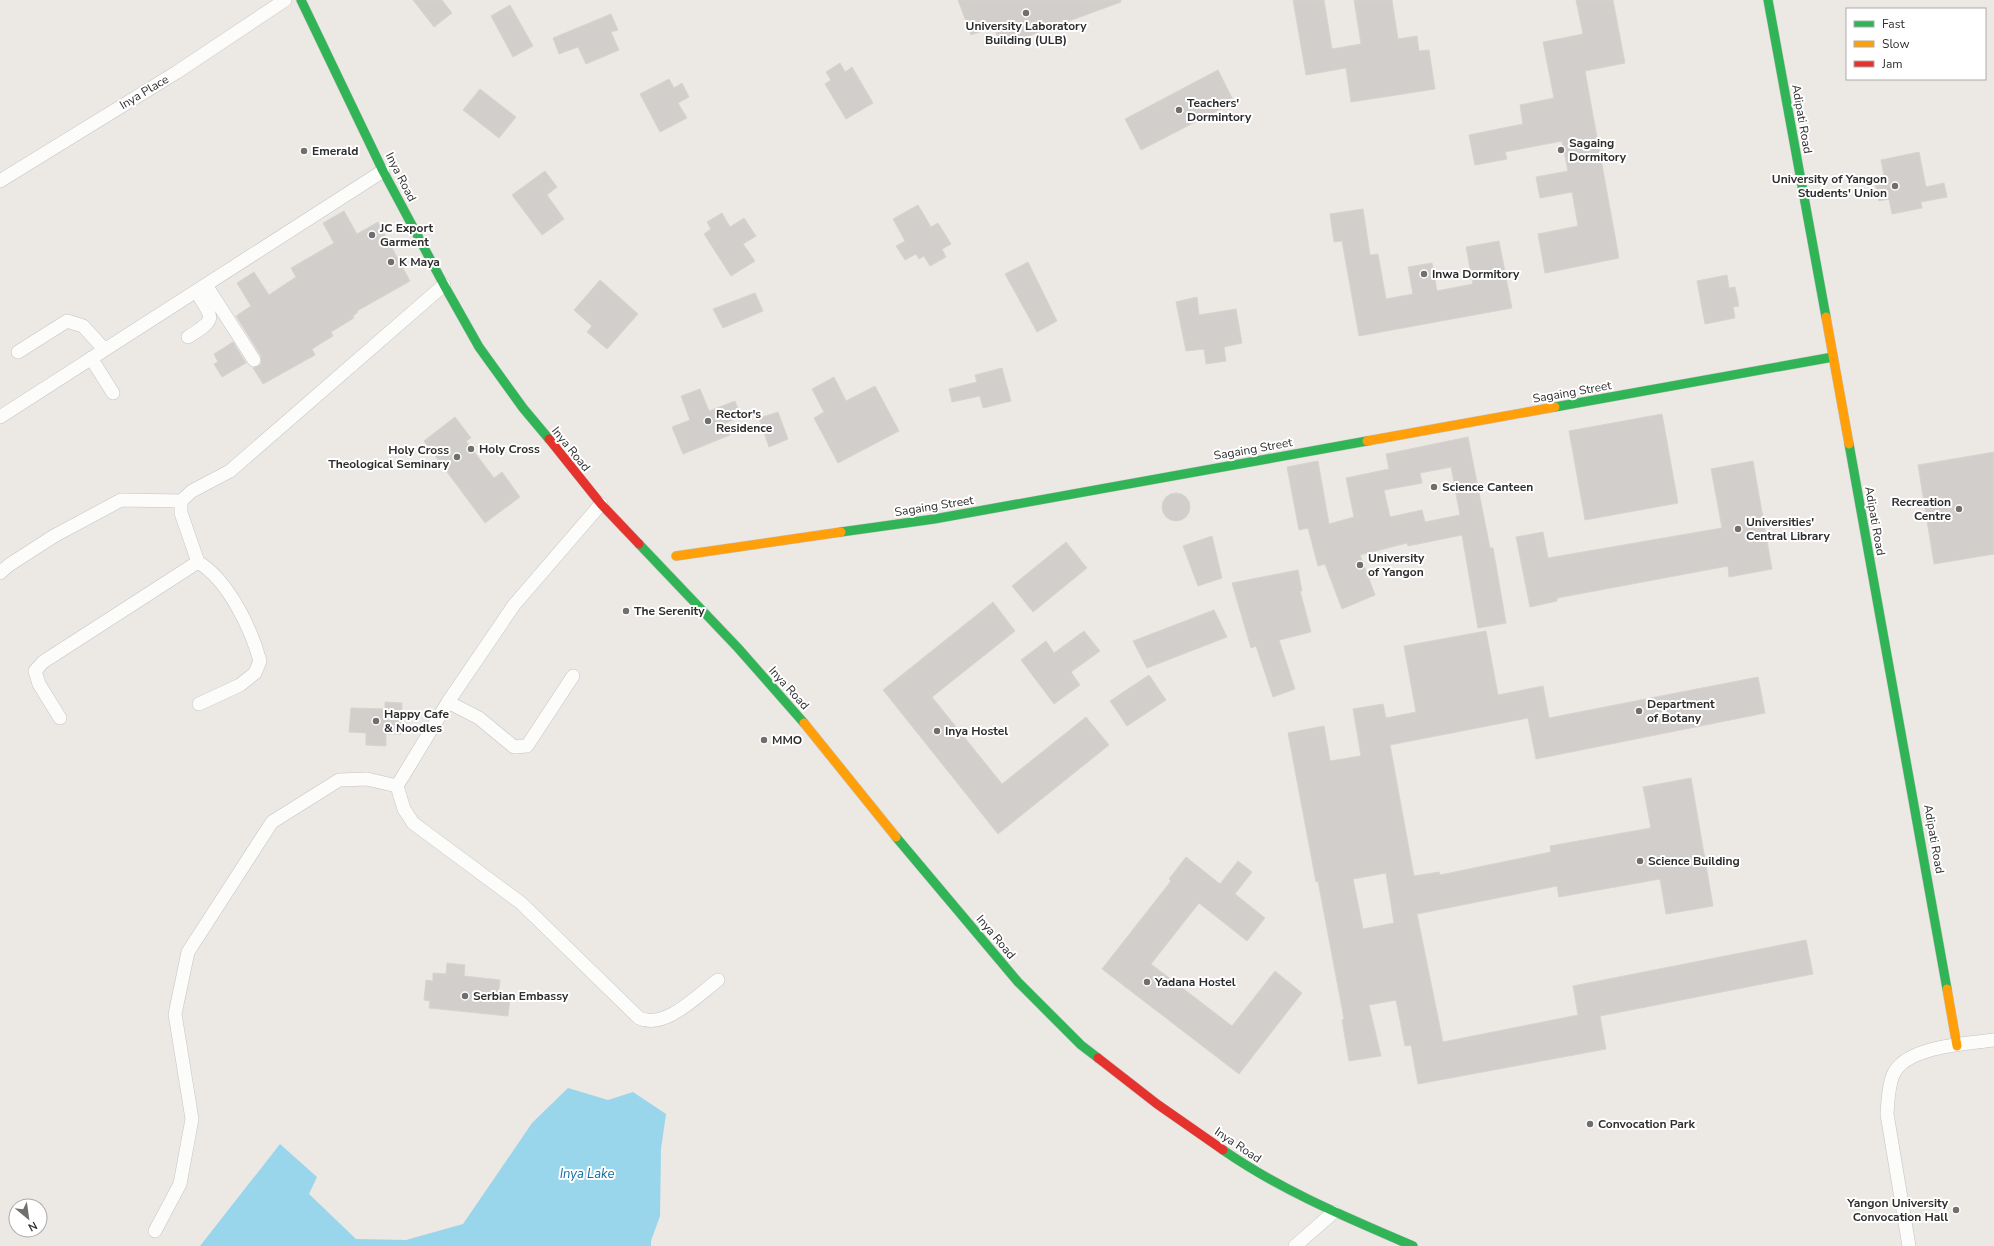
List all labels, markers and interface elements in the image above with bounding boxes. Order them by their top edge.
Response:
marker: University Laboratory Building (ULB) [1021,8,1031,18]
legend [1846,8,1986,80]
text: Fast [1882,16,1905,32]
place label: University Laboratory Building (ULB) [966,18,1087,48]
text: Slow [1882,36,1910,52]
text: Jam [1881,56,1903,72]
street label: Inya Place [116,71,172,113]
street label: Adipati Road [1788,83,1816,155]
place label: Teachers' Dormintory [1187,95,1252,125]
marker: Teachers' Dormintory [1174,105,1184,115]
place label: Sagaing Dormitory [1569,135,1627,165]
place label: Emerald [312,143,358,159]
marker: Sagaing Dormitory [1556,145,1566,155]
marker: Emerald [299,146,309,156]
street label: Inya Road [382,150,420,204]
place label: University of Yangon Students' Union [1772,171,1887,201]
marker: University of Yangon Students' Union [1890,181,1900,191]
place label: JC Export Garment [379,220,434,250]
marker: JC Export Garment [367,230,377,240]
place label: K Maya [399,254,440,270]
marker: K Maya [386,257,396,267]
place label: Inwa Dormitory [1432,266,1520,282]
marker: Inwa Dormitory [1419,269,1429,279]
street label: Sagaing Street [1531,377,1613,407]
place label: Rector's Residence [716,406,773,436]
marker: Rector's Residence [703,416,713,426]
street label: Inya Road [548,423,594,475]
street label: Sagaing Street [1212,434,1294,464]
place label: Holy Cross [479,441,540,457]
place label: Holy Cross Theological Seminary [328,442,450,472]
marker: Holy Cross [466,444,476,454]
marker: Holy Cross Theological Seminary [452,452,462,462]
place label: Science Canteen [1442,479,1533,495]
marker: Science Canteen [1429,482,1439,492]
street label: Adipati Road [1861,485,1889,557]
street label: Sagaing Street [893,492,975,520]
place label: Recreation Centre [1891,494,1951,524]
marker: Recreation Centre [1954,504,1964,514]
place label: Universities' Central Library [1746,514,1830,544]
marker: Universities' Central Library [1733,524,1743,534]
place label: University of Yangon [1368,550,1425,580]
marker: University of Yangon [1355,560,1365,570]
place label: The Serenity [634,603,705,619]
marker: The Serenity [621,606,631,616]
street label: Inya Road [765,663,813,713]
place label: Department of Botany [1647,696,1715,726]
place label: Happy Cafe & Noodles [384,706,449,736]
marker: Department of Botany [1634,706,1644,716]
marker: Happy Cafe & Noodles [371,716,381,726]
place label: Inya Hostel [945,723,1008,739]
marker: Inya Hostel [932,726,942,736]
place label: MMO [772,732,802,748]
marker: MMO [759,735,769,745]
street label: Adipati Road [1920,803,1948,875]
place label: Science Building [1648,853,1740,869]
marker: Science Building [1635,856,1645,866]
street label: Inya Road [973,911,1019,963]
place label: Yadana Hostel [1154,974,1236,990]
marker: Yadana Hostel [1142,977,1152,987]
place label: Serbian Embassy [473,988,569,1004]
marker: Serbian Embassy [460,991,470,1001]
place label: Convocation Park [1598,1116,1696,1132]
marker: Convocation Park [1585,1119,1595,1129]
street label: Inya Road [1211,1123,1265,1167]
water label: Inya Lake [560,1165,614,1183]
place label: Yangon University Convocation Hall [1846,1195,1949,1225]
north arrow [8,1198,48,1238]
marker: Yangon University Convocation Hall [1951,1205,1961,1215]
text: N [25,1218,40,1235]

